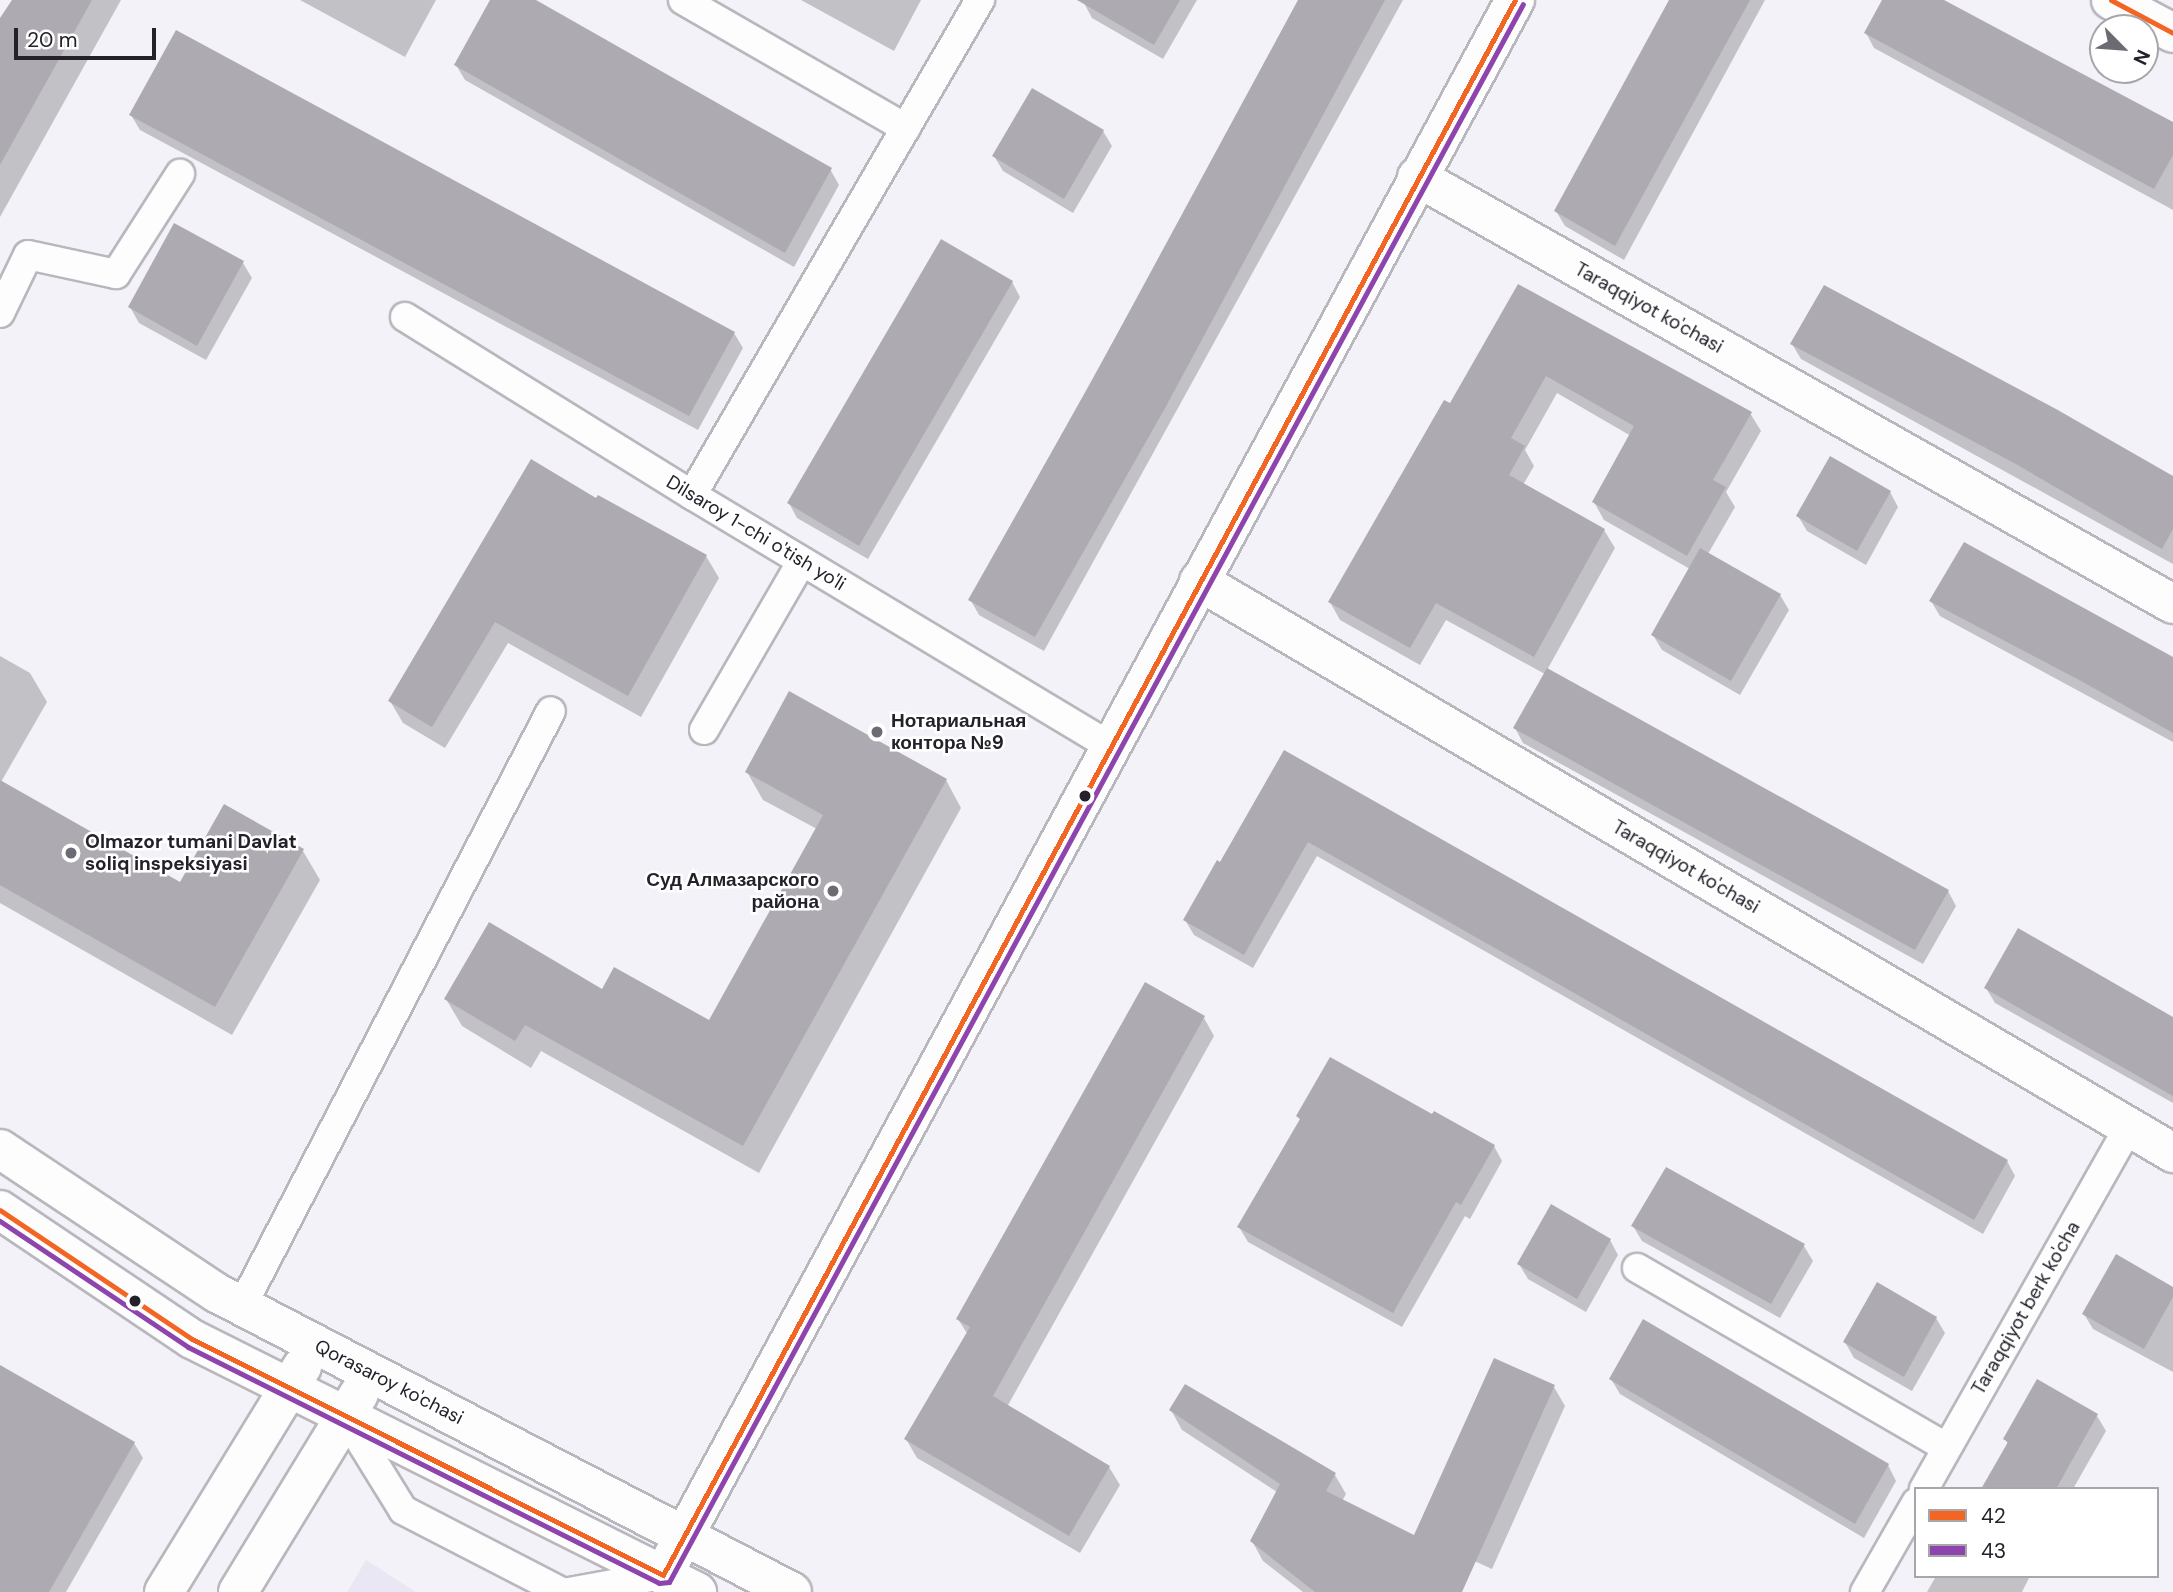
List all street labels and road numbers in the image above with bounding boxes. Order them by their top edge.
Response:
street label: Taraqqiyot ko'chasi [1571,258,1727,358]
street label: Dilsaroy 1-chi o'tish yo'li [662,470,850,596]
street label: Taraqqiyot ko'chasi [1608,816,1764,918]
street label: Taraqqiyot berk ko'cha [1967,1217,2085,1399]
street label: Qorasaroy ko'chasi [311,1335,467,1429]

